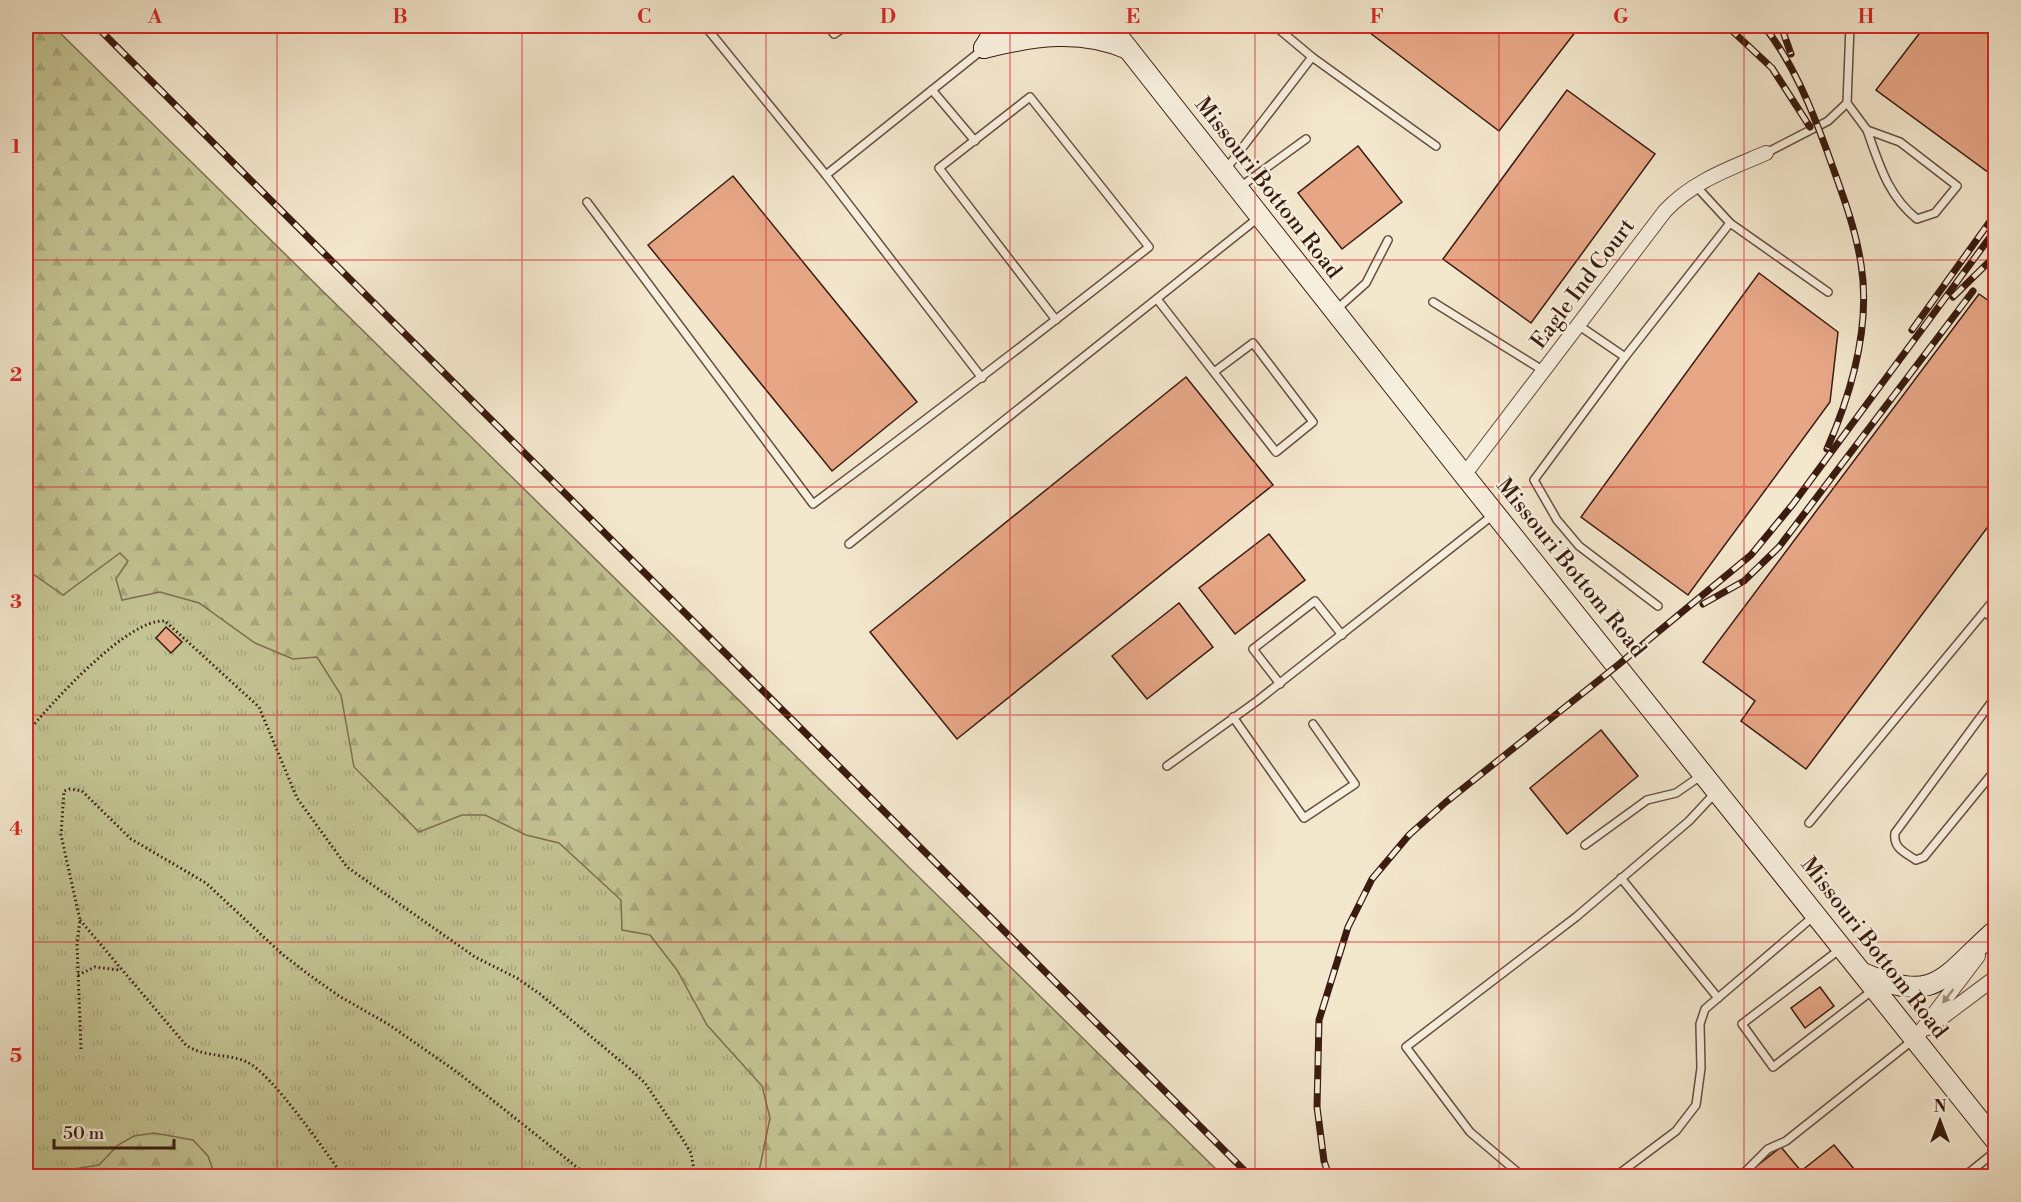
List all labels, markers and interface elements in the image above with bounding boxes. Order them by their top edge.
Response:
text: A [147,5,163,30]
text: B [392,5,408,30]
text: C [637,5,651,30]
text: D [880,5,896,30]
text: E [1126,5,1140,30]
text: F [1370,5,1384,30]
text: G [1613,5,1629,30]
text: H [1858,5,1875,30]
street label: Missouri Bottom Road [1189,92,1348,284]
text: 1 [11,135,21,160]
street label: Eagle Ind Court [1525,213,1641,355]
text: 2 [10,363,22,388]
street label: Missouri Bottom Road [1490,473,1652,663]
text: 3 [10,590,22,615]
text: 4 [9,817,23,842]
street label: Missouri Bottom Road [1795,852,1954,1044]
one-way arrow [1941,988,1954,1004]
text: 5 [10,1044,22,1069]
north arrow [1910,1091,1970,1151]
text: N [1934,1097,1947,1117]
scale bar [54,1112,174,1150]
text: 50 m [63,1122,105,1145]

